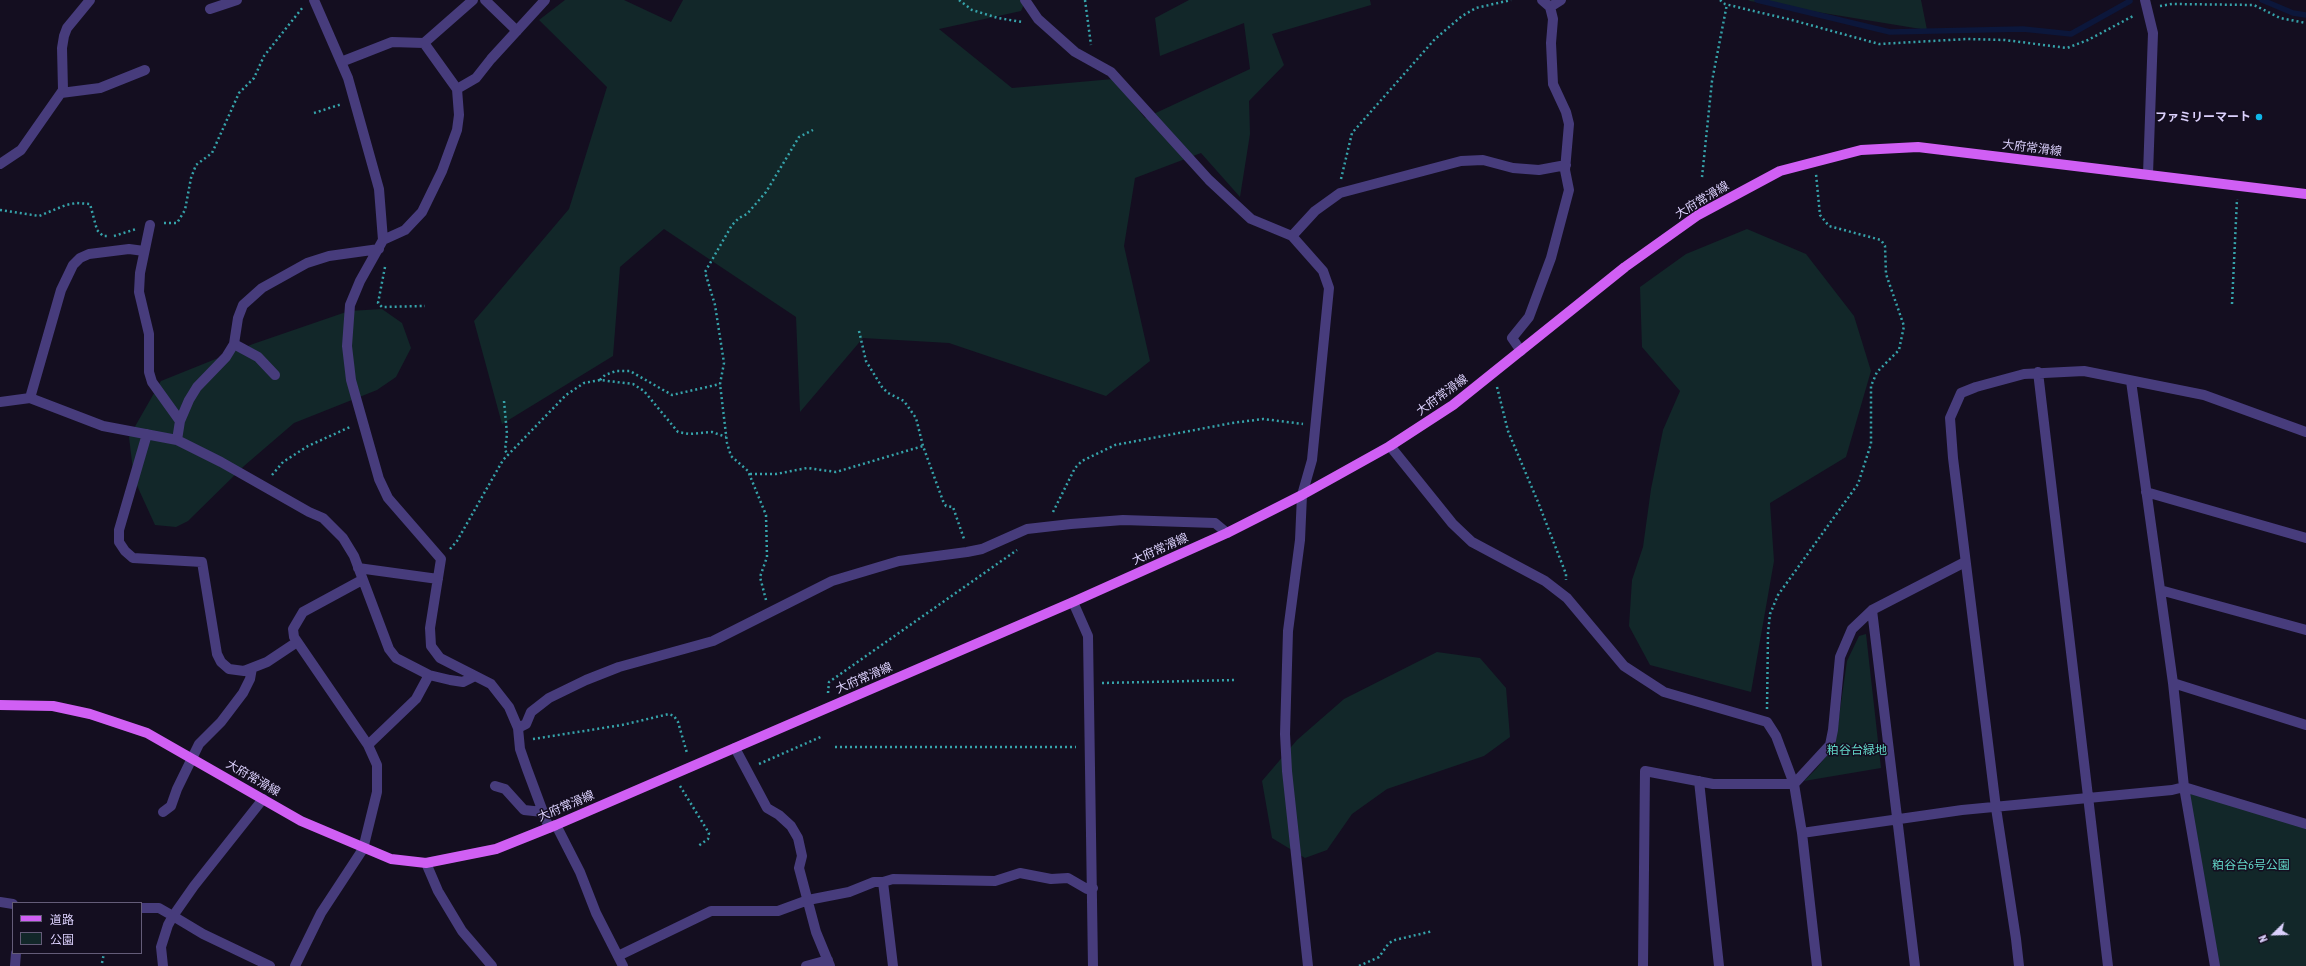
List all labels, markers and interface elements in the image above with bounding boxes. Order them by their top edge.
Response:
place label: ファミリーマート [2155,110,2251,124]
marker: ファミリーマート [2254,112,2264,122]
street label: 大府常滑線 [2001,137,2063,159]
street label: 大府常滑線 [1673,178,1731,222]
street label: 大府常滑線 [1413,372,1471,418]
street label: 大府常滑線 [1130,530,1190,568]
street label: 大府常滑線 [834,660,894,696]
park label: 粕谷台緑地 [1827,743,1887,757]
street label: 大府常滑線 [223,757,283,799]
street label: 大府常滑線 [536,788,596,824]
park label: 粕谷台6号公園 [2212,858,2290,872]
legend [12,902,142,954]
text: 道路 [50,913,74,927]
north arrow [2254,914,2294,954]
text: 公園 [50,933,74,947]
text: N [2256,933,2270,944]

